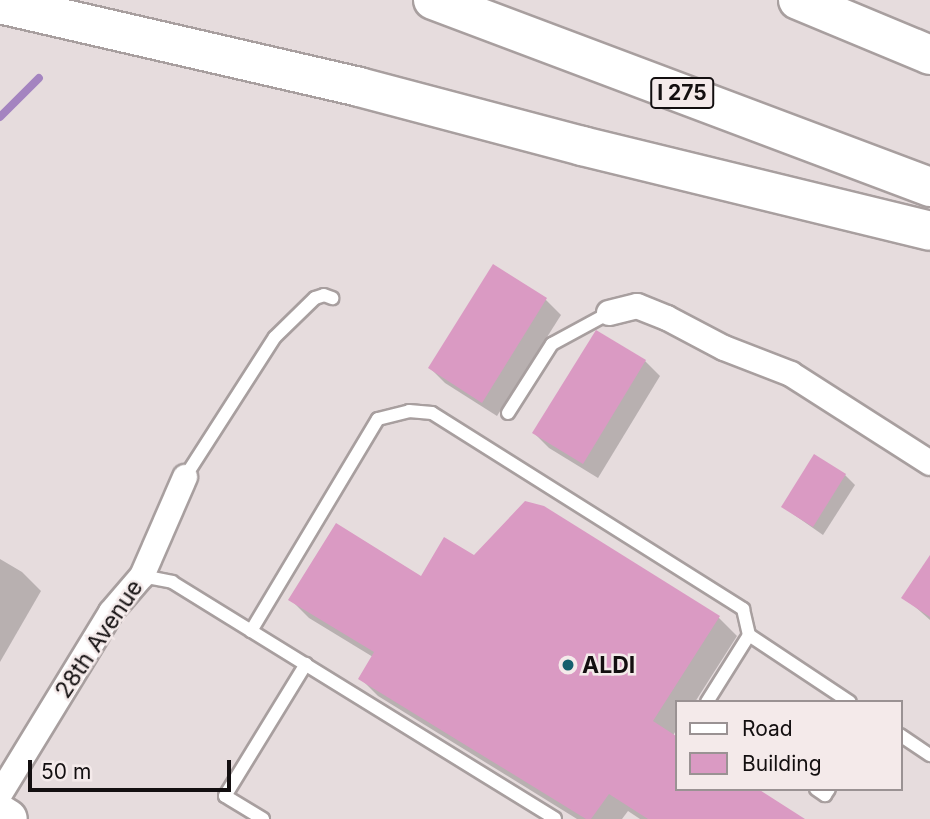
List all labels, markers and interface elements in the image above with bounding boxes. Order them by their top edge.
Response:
road number: I 275 [649,76,715,110]
street label: 28th Avenue [49,575,149,703]
place label: ALDI [582,651,635,679]
marker: ALDI [560,657,576,673]
legend [674,700,902,791]
text: Road [742,716,793,741]
scale bar [32,746,234,790]
text: Building [742,751,822,776]
text: 50 m [41,759,91,784]

